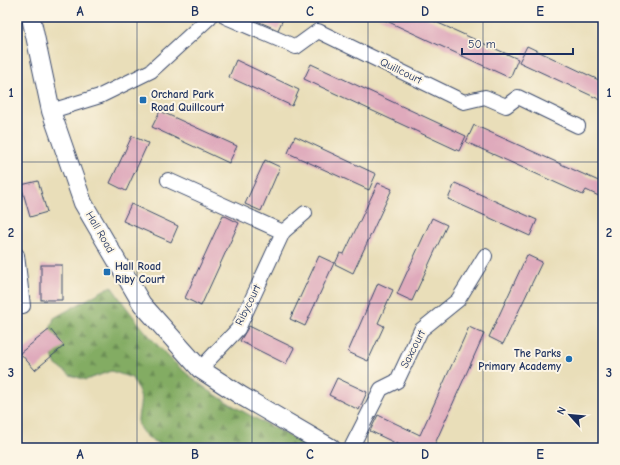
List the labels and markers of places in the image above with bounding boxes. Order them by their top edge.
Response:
place label: Orchard Park Road Quillcourt [151,88,225,114]
marker: Orchard Park Road Quillcourt [138,95,148,105]
place label: Hall Road Riby Court [115,260,165,286]
marker: Hall Road Riby Court [102,267,112,277]
place label: The Parks Primary Academy [478,347,561,373]
marker: The Parks Primary Academy [564,354,574,364]

